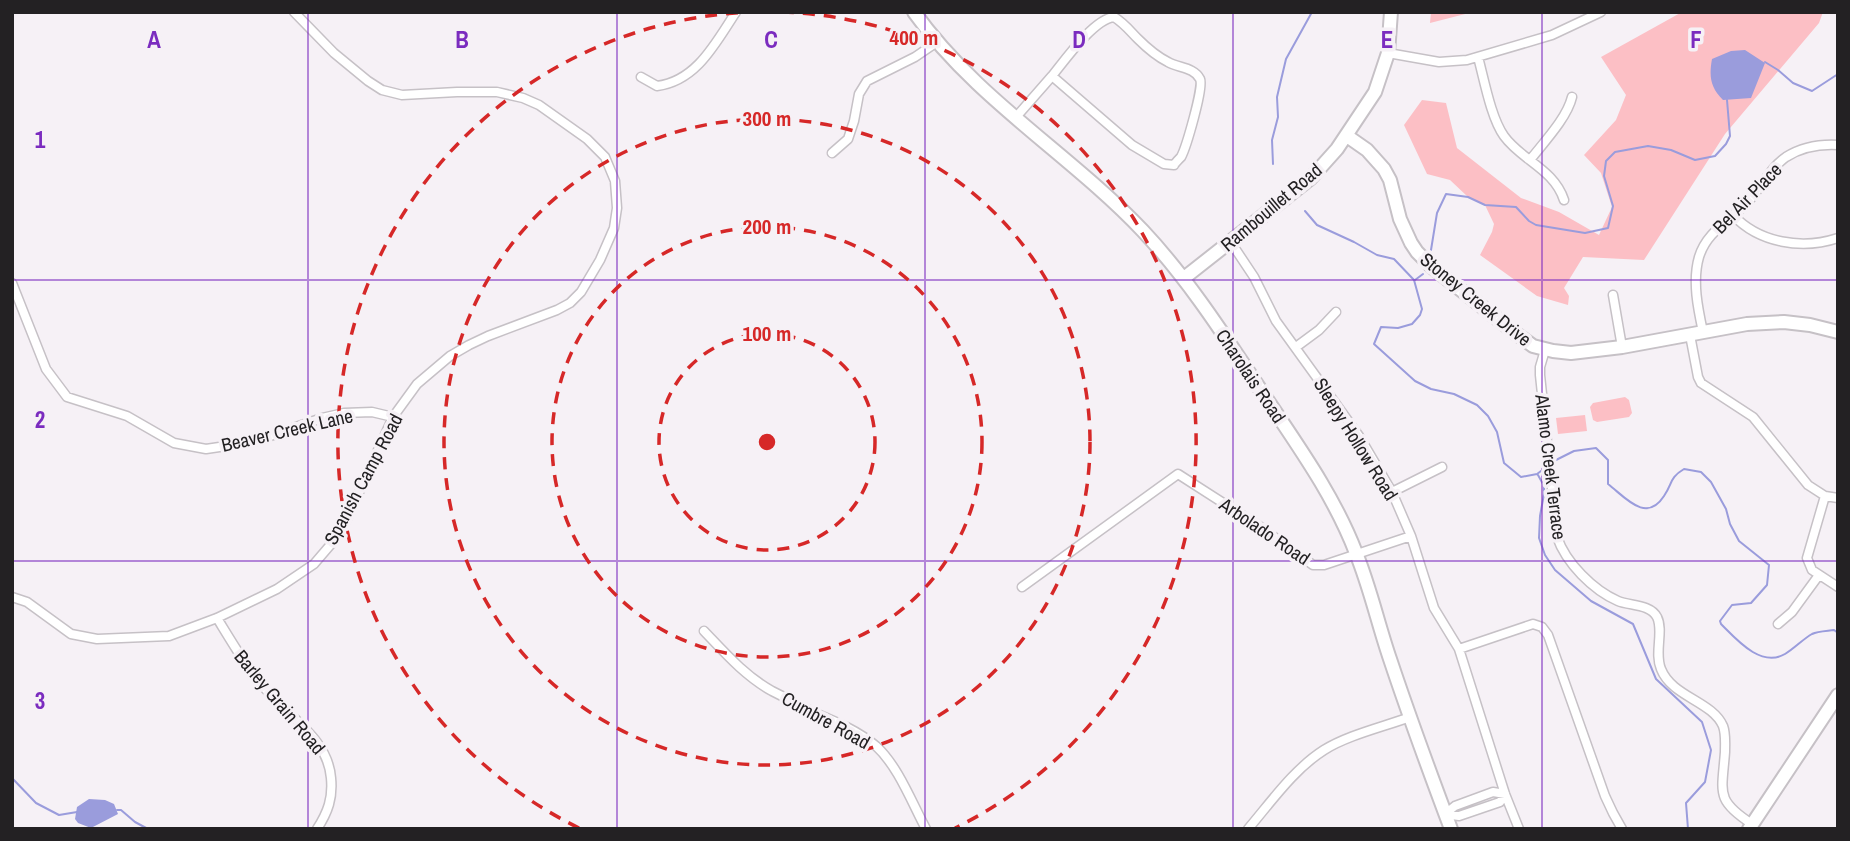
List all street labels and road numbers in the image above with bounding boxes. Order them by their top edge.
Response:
street label: Rambouillet Road [1215,157,1327,257]
street label: Bel Air Place [1707,157,1787,239]
street label: Stoney Creek Drive [1415,246,1537,352]
street label: Charolais Road [1210,324,1292,428]
street label: Sleepy Hollow Road [1308,373,1404,505]
street label: Alamo Creek Terrace [1529,392,1573,541]
street label: Beaver Creek Lane [219,402,355,458]
street label: Spanish Camp Road [318,409,408,549]
street label: Arbolado Road [1214,491,1315,571]
street label: Barley Grain Road [229,644,331,760]
street label: Cumbre Road [777,685,875,755]

